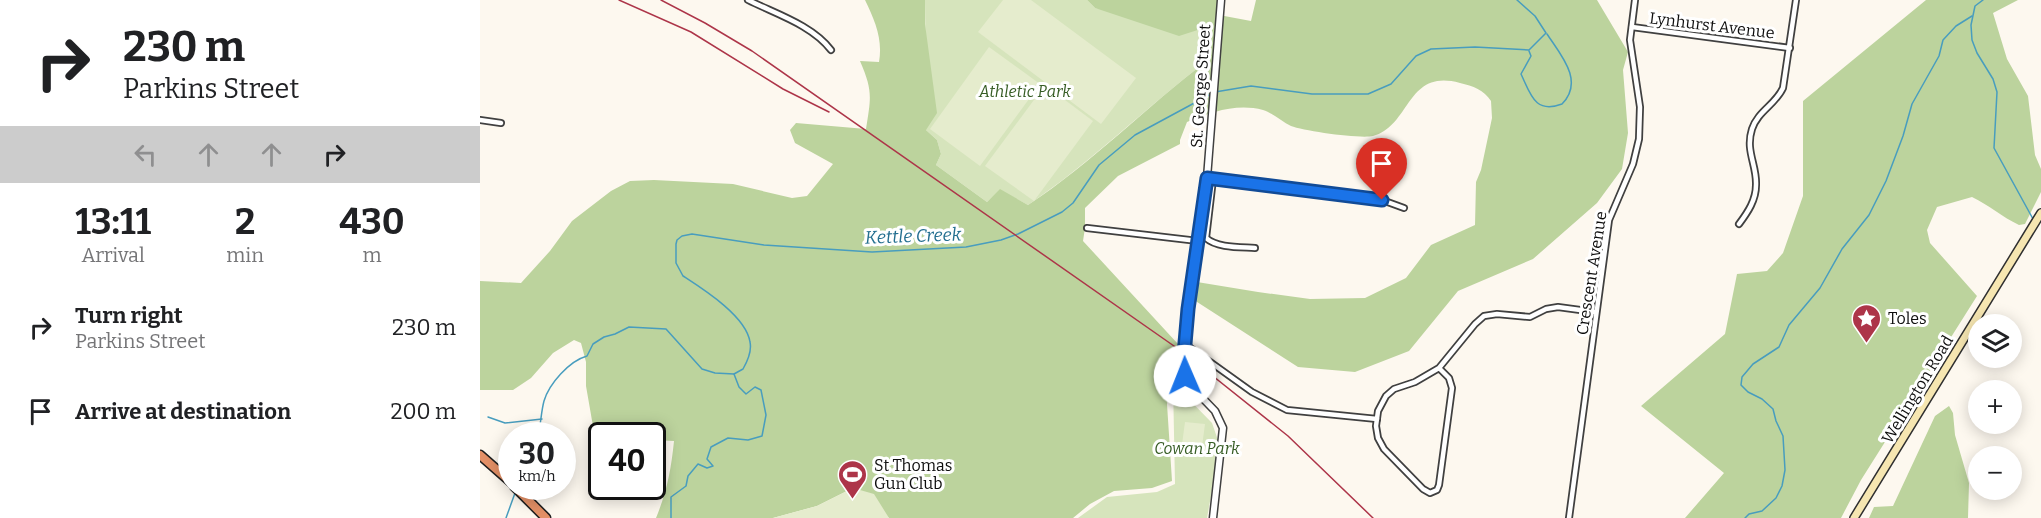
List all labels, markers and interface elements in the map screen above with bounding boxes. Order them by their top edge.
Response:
street label: Lynhurst Avenue [1648,8,1776,43]
text: 230 m [123,22,245,72]
street label: St. George Street [1187,23,1214,149]
icon: right [24,24,102,102]
text: Parkins Street [123,73,299,105]
park label: Athletic Park [978,82,1071,101]
icon: left [129,138,162,171]
icon: ahead [192,138,225,171]
icon: ahead [255,138,288,171]
icon: right [318,138,351,171]
pin [1356,138,1407,200]
icon: arrive [1365,147,1398,180]
text: 13:11 [75,200,151,244]
text: 2 [235,200,255,244]
text: 430 [339,200,405,244]
street label: Crescent Avenue [1572,210,1611,336]
water label: Kettle Creek [864,223,962,249]
text: Arrival [81,243,145,267]
text: min [226,243,264,267]
text: m [362,243,382,267]
text: Turn right [75,302,183,329]
place icon: Toles [1851,302,1883,344]
place label: Toles [1888,309,1927,328]
icon: right [24,311,57,344]
text: 230 m [392,314,456,341]
map controls [1968,314,2022,500]
button: layers [1968,314,2022,368]
text: Parkins Street [75,329,206,353]
street label: Wellington Road [1878,331,1957,447]
position arrow [1153,344,1217,408]
button: + [1968,380,2022,434]
icon: arrive [24,395,57,428]
text: Arrive at destination [75,398,291,425]
text: 200 m [390,398,456,425]
speed limit sign: 40 [588,422,666,500]
text: 30 [519,436,555,472]
park label: Cowan Park [1154,439,1240,458]
button: − [1968,446,2022,500]
place label: St Thomas Gun Club [874,456,952,493]
sports icon: St Thomas Gun Club [837,458,869,500]
text: km/h [518,467,556,485]

